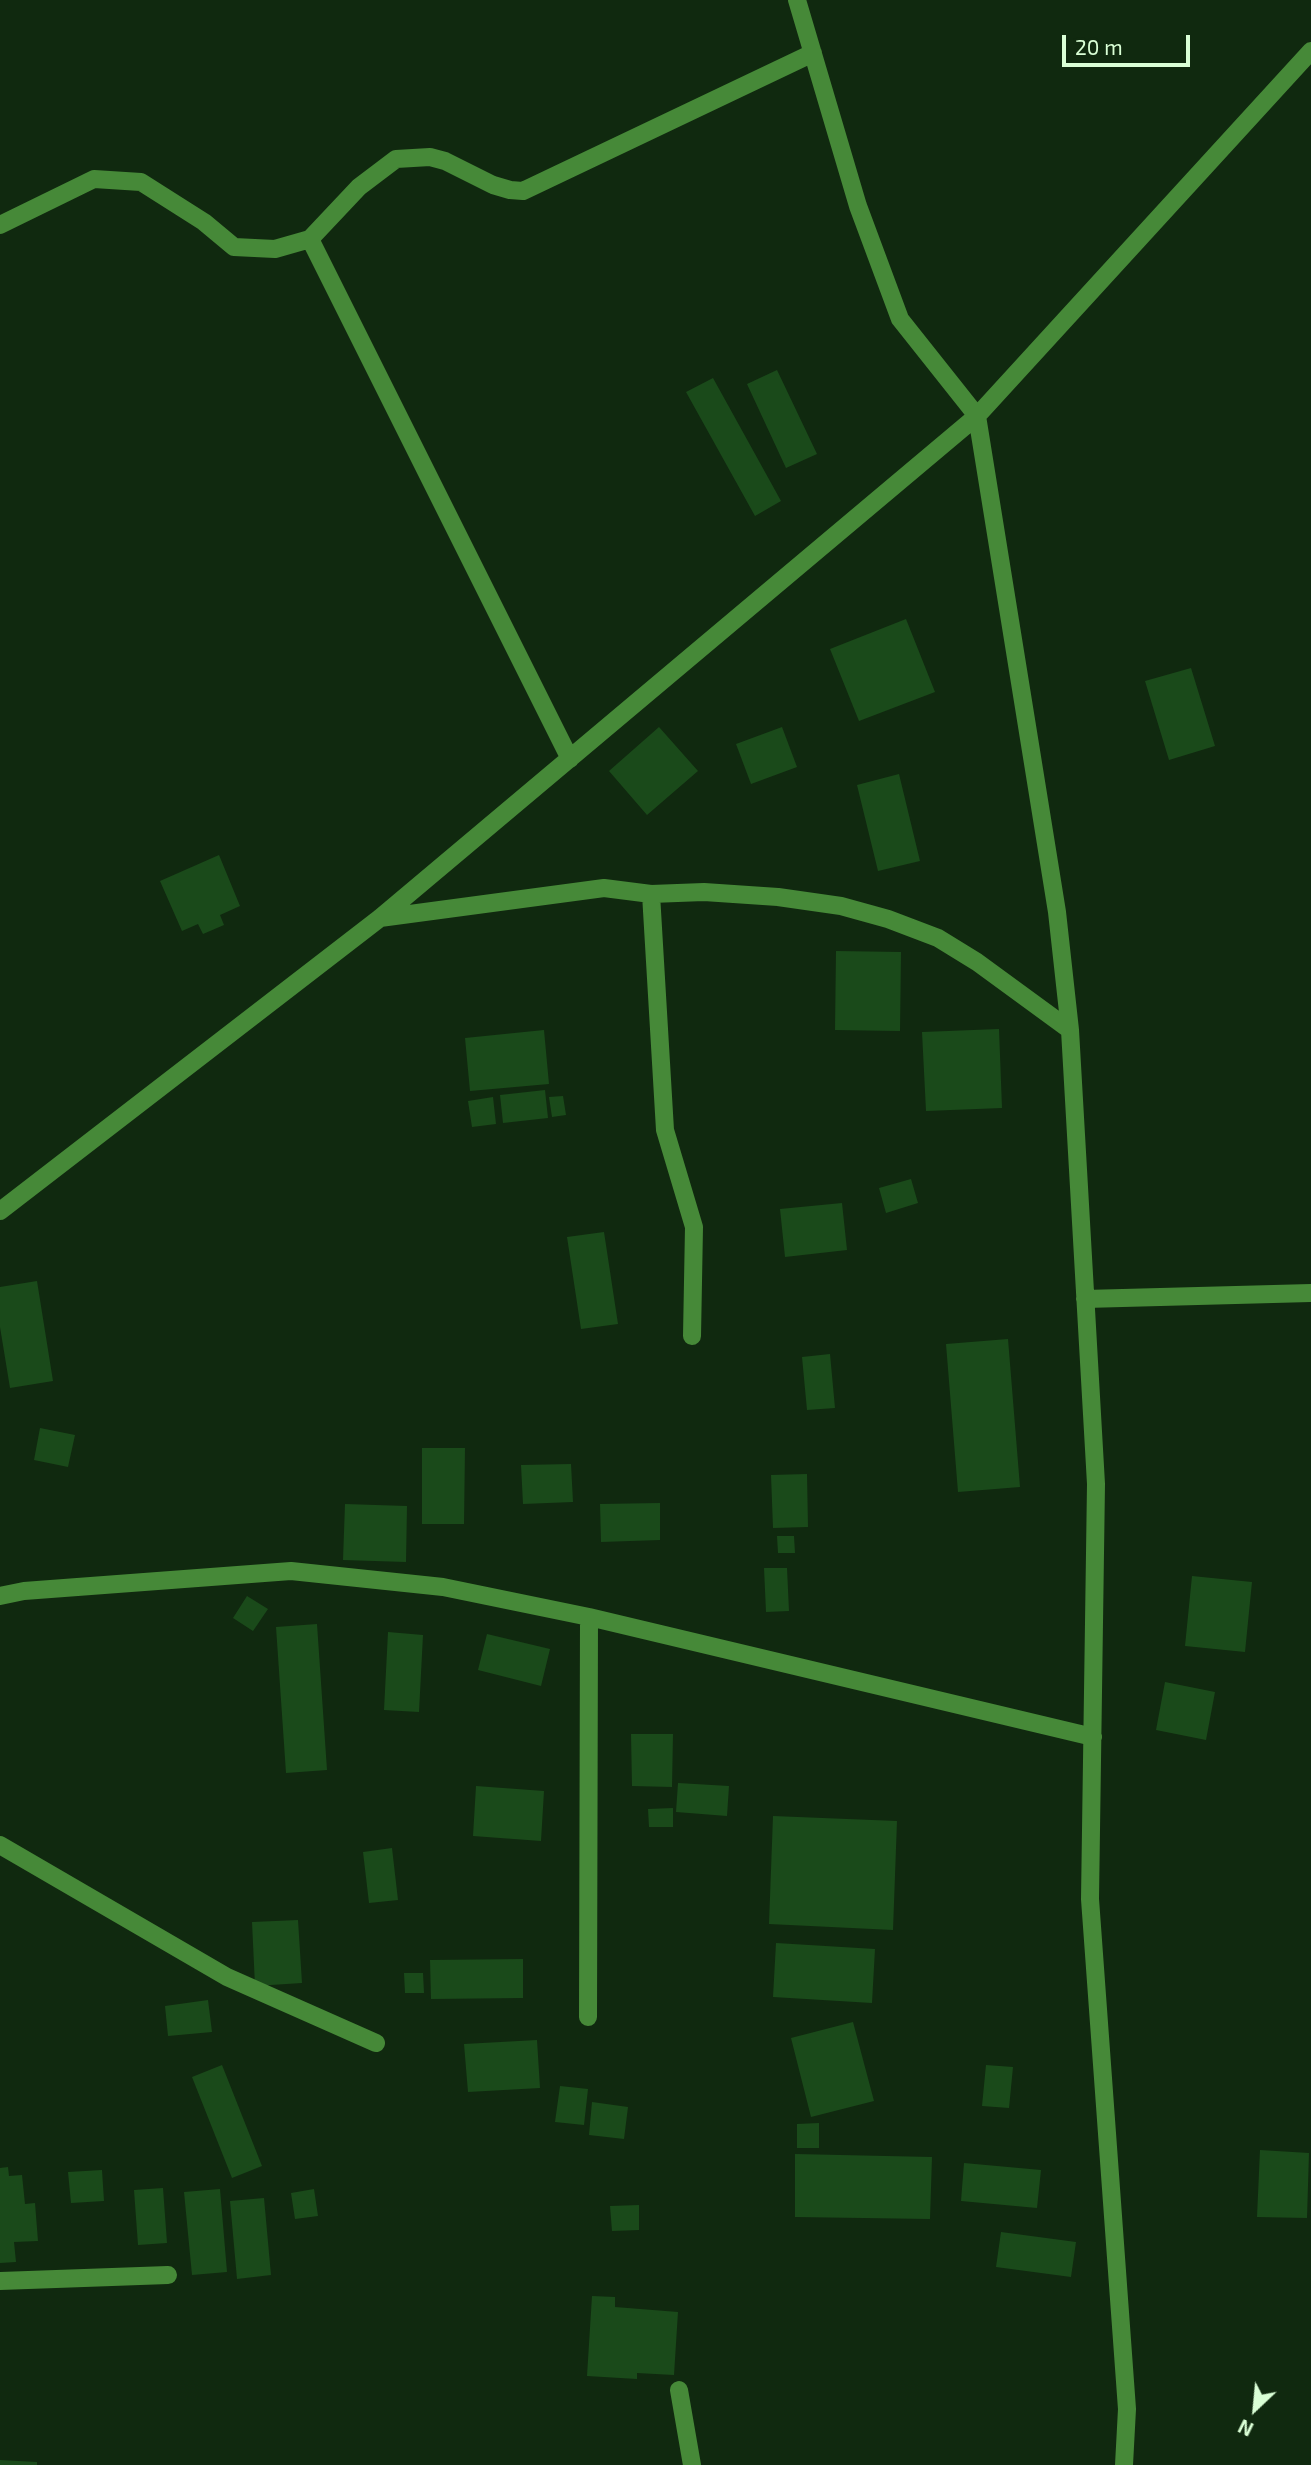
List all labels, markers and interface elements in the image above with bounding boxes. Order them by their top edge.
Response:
scale bar [1066,21,1194,65]
text: 20 m [1075,34,1123,59]
north arrow [1220,2374,1290,2444]
text: N [1234,2415,1257,2442]

